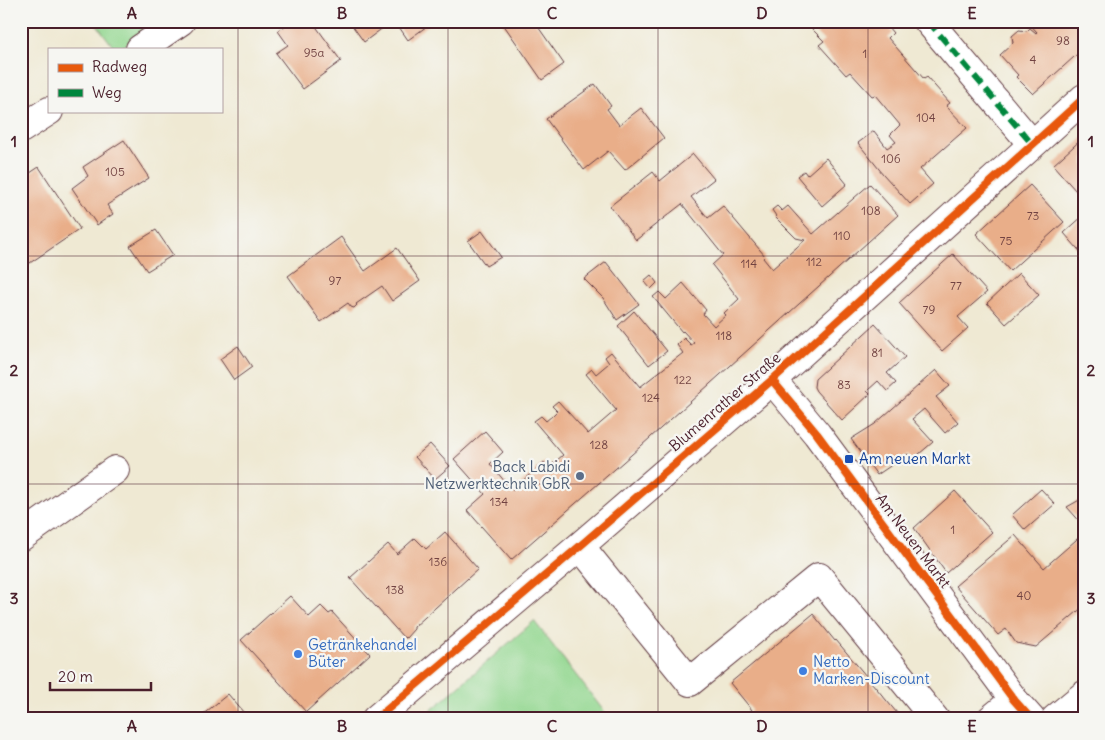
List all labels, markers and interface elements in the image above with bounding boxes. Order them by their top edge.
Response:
text: A [127,3,137,23]
text: B [337,3,348,23]
text: C [547,3,558,23]
text: D [756,3,768,23]
text: E [967,3,977,23]
house number: 98 [1056,33,1070,48]
house number: 95a [304,45,324,60]
house number: 1 [863,46,867,61]
legend [48,48,222,112]
house number: 4 [1030,52,1037,67]
text: Radweg [92,57,147,76]
text: Weg [92,83,122,102]
house number: 104 [916,110,936,125]
text: 1 [11,131,17,151]
text: 1 [1088,131,1094,151]
house number: 106 [881,151,901,166]
house number: 105 [105,164,125,179]
house number: 108 [861,203,881,218]
house number: 73 [1027,208,1040,223]
house number: 110 [833,228,851,243]
house number: 75 [1000,233,1012,248]
house number: 112 [806,254,822,269]
house number: 114 [741,256,757,271]
house number: 97 [329,273,342,288]
house number: 77 [950,278,962,293]
house number: 79 [923,302,935,317]
house number: 118 [716,328,732,343]
house number: 81 [871,345,883,360]
street label: Blumenrather Straße [665,348,784,455]
text: 2 [10,360,19,380]
text: 2 [1087,360,1096,380]
house number: 122 [674,372,692,387]
house number: 83 [837,377,851,392]
house number: 124 [642,390,660,405]
house number: 128 [590,437,608,452]
place label: Am neuen Markt [859,449,971,468]
marker: Am neuen Markt [843,453,855,465]
place label: Back Labidi Netzwerktechnik GbR [425,457,570,493]
marker: Back Labidi Netzwerktechnik GbR [574,470,586,482]
street label: Am Neuen Markt [872,490,955,592]
house number: 134 [490,494,508,509]
house number: 1 [951,522,955,537]
house number: 136 [429,554,447,569]
house number: 138 [386,582,404,597]
text: 3 [9,588,19,608]
house number: 40 [1017,588,1032,603]
text: 3 [1086,588,1096,608]
place label: Getränkehandel Büter [308,635,417,671]
marker: Getränkehandel Büter [292,648,304,660]
place label: Netto Marken-Discount [813,652,929,688]
scale bar [50,660,151,692]
marker: Netto Marken-Discount [797,665,809,677]
text: 20 m [58,667,93,686]
text: A [127,716,137,736]
text: B [337,716,348,736]
text: C [547,716,558,736]
text: D [756,716,768,736]
text: E [967,716,977,736]

